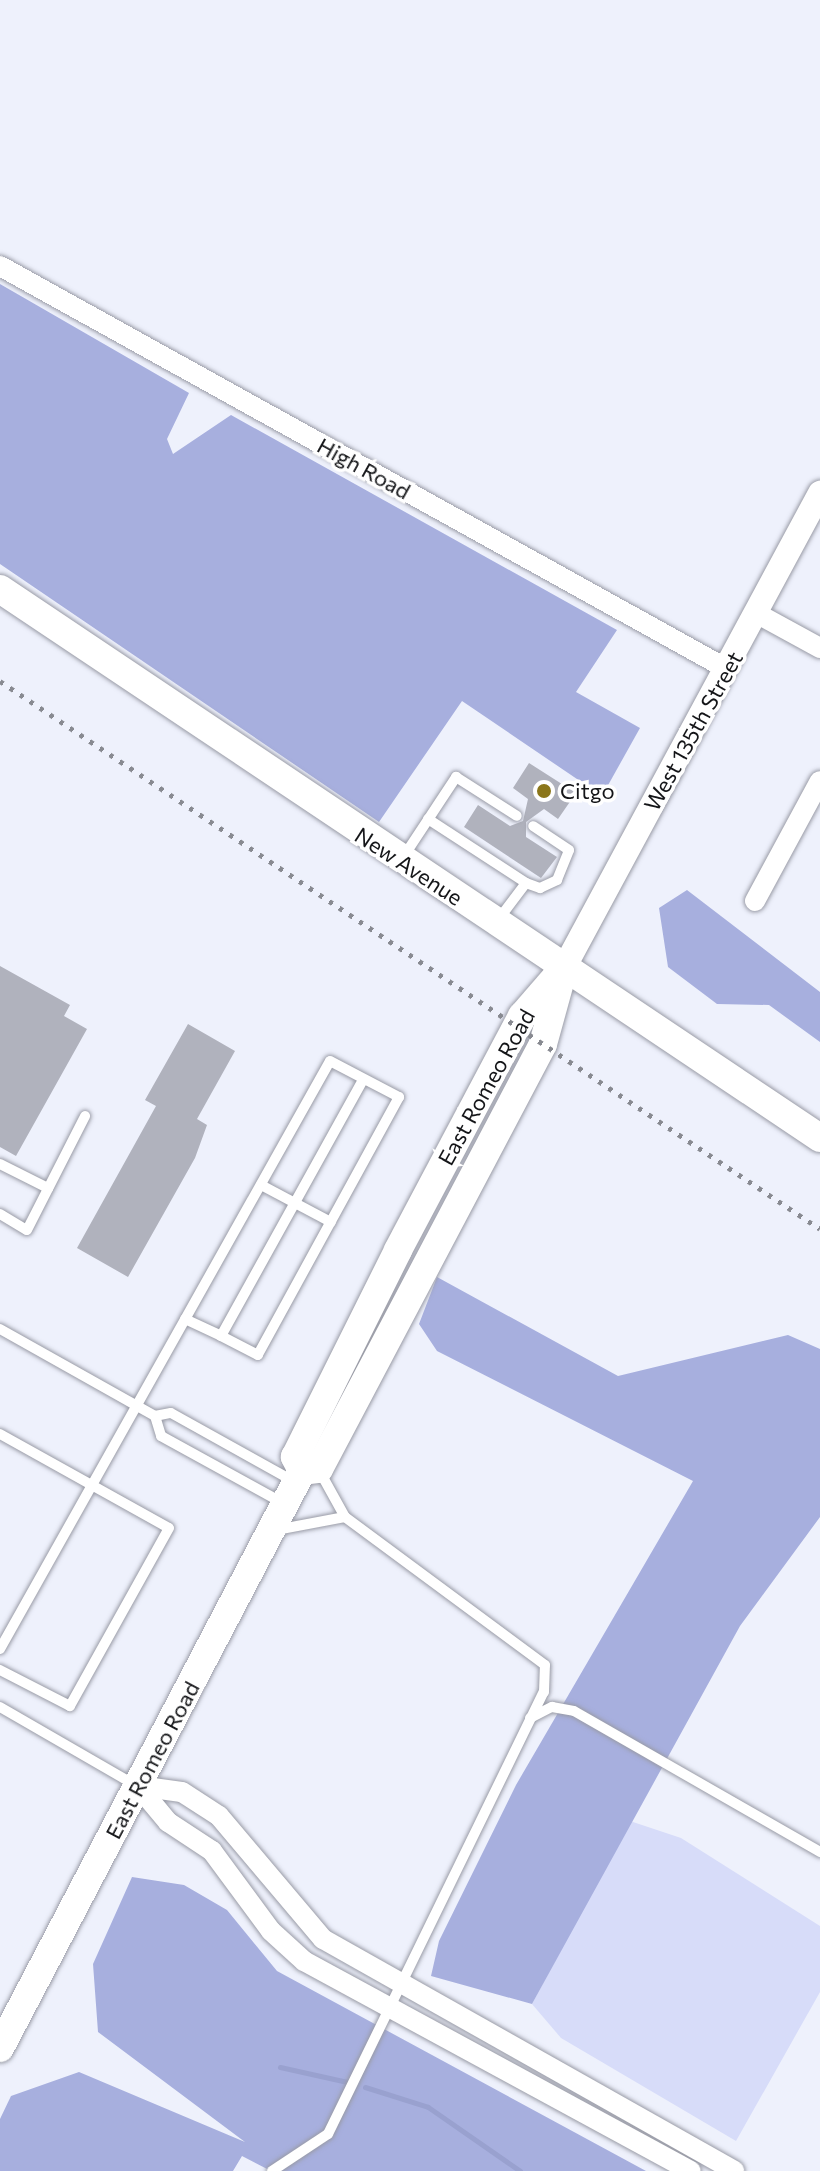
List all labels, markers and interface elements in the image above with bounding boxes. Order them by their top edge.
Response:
street label: High Road [313,432,415,504]
street label: West 135th Street [638,647,748,815]
place label: Citgo [560,778,615,804]
marker: Citgo [535,782,553,800]
street label: New Avenue [350,821,468,911]
street label: East Romeo Road [432,1004,540,1170]
street label: East Romeo Road [99,1677,205,1843]

